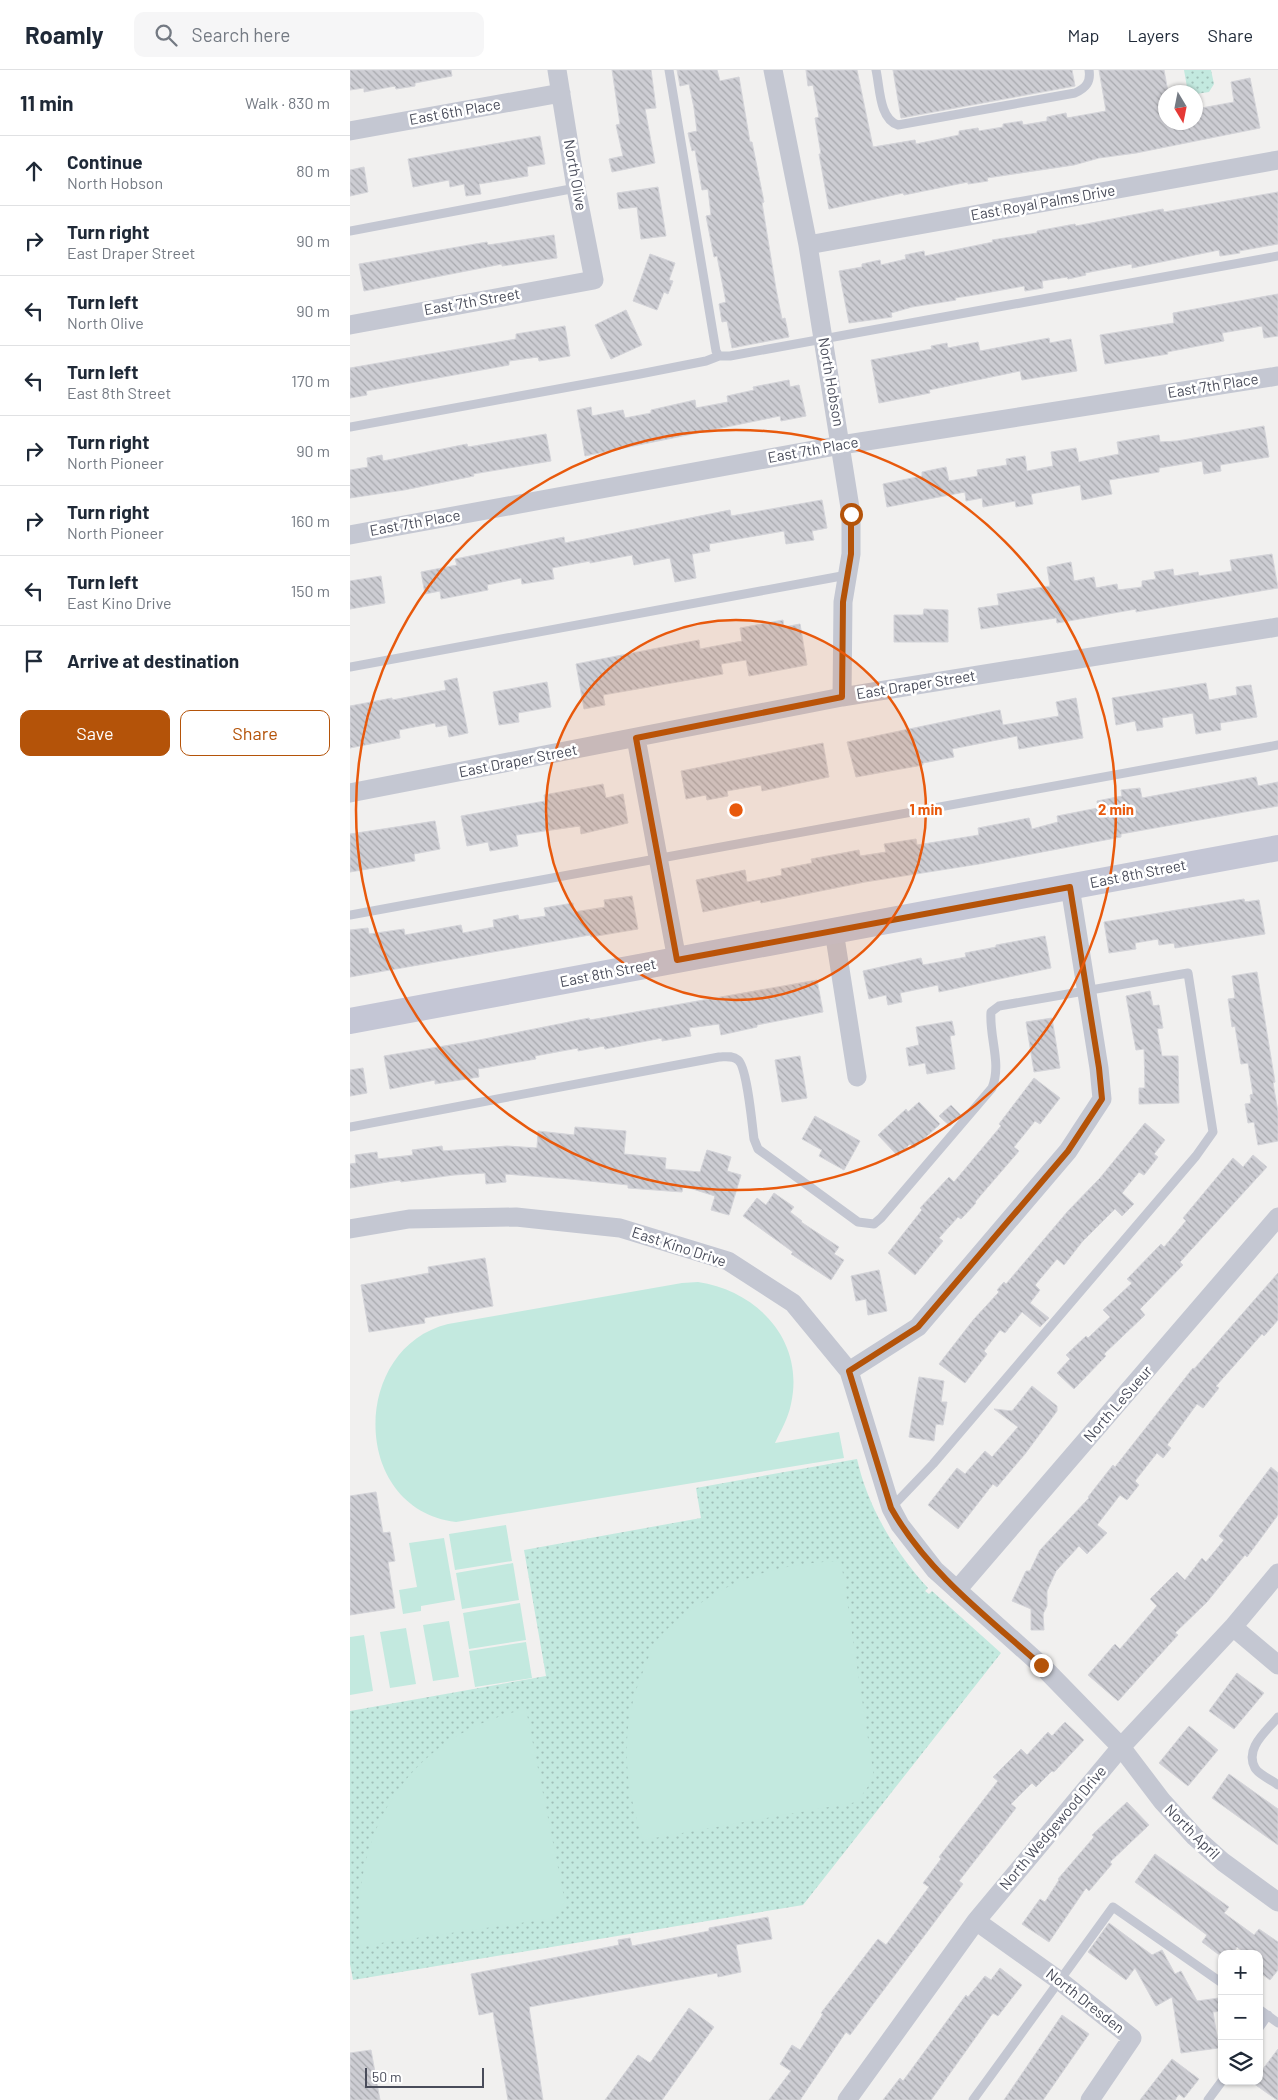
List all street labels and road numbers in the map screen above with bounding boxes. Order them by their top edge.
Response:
street label: East 6th Place [408,94,502,128]
street label: North Olive [561,138,591,212]
street label: East Royal Palms Drive [969,180,1116,224]
street label: East 7th Street [423,284,521,318]
street label: North Hobson [815,336,849,428]
street label: East 7th Place [1166,369,1260,401]
street label: East 7th Place [766,432,860,466]
street label: East 7th Place [368,505,462,539]
street label: East Draper Street [855,666,977,702]
street label: East Draper Street [457,740,579,780]
street label: East 8th Street [1088,855,1187,891]
street label: East 8th Street [558,954,657,990]
street label: East Kino Drive [630,1222,729,1270]
street label: North LeSueur [1079,1361,1156,1445]
street label: North Wedgewood Drive [995,1762,1109,1893]
street label: North April [1161,1800,1224,1863]
street label: North Dresden [1043,1964,1128,2036]

